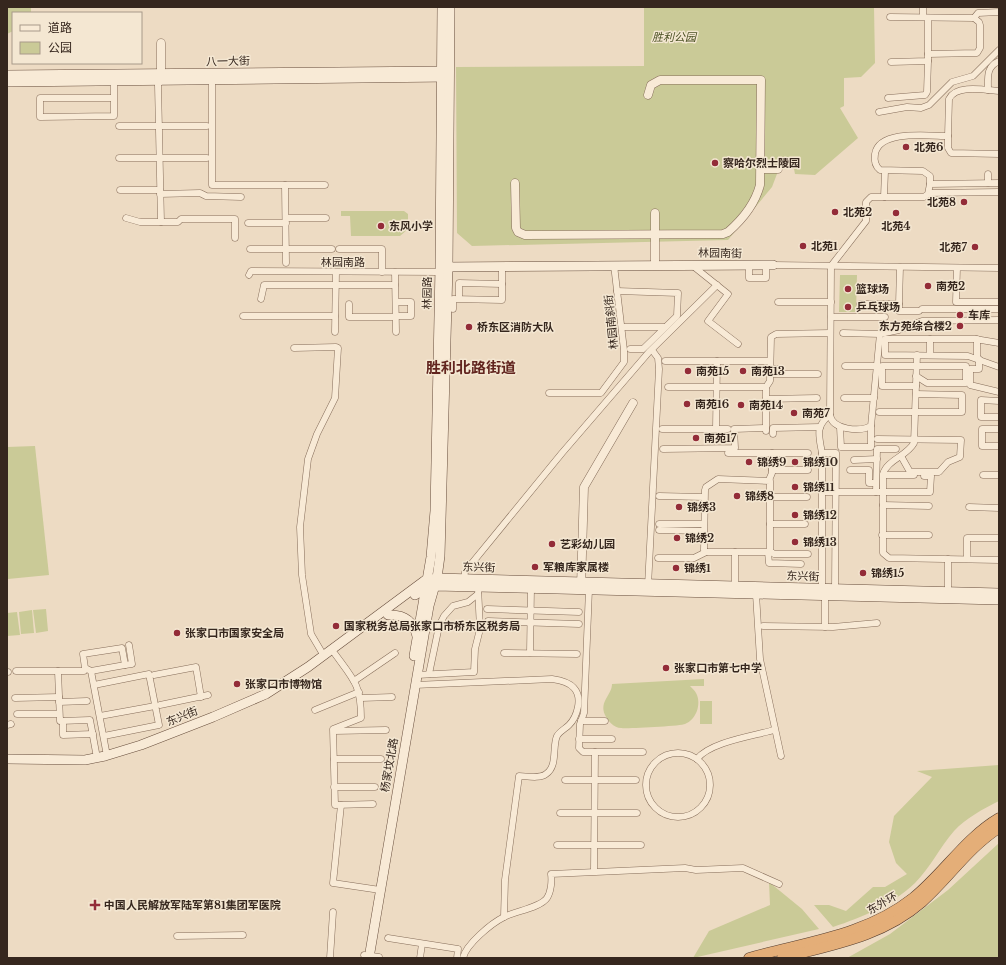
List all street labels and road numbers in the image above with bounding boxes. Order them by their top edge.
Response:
street label: 八一大街 [206,54,250,68]
street label: 林园南街 [698,246,742,260]
street label: 林园南路 [321,255,365,269]
street label: 林园路 [420,276,434,310]
street label: 林园南斜街 [601,294,621,350]
street label: 东兴街 [462,559,496,575]
street label: 东兴街 [786,568,820,584]
street label: 东兴街 [164,703,200,729]
street label: 杨家坟北路 [377,737,401,793]
street label: 东外环 [864,889,900,917]

